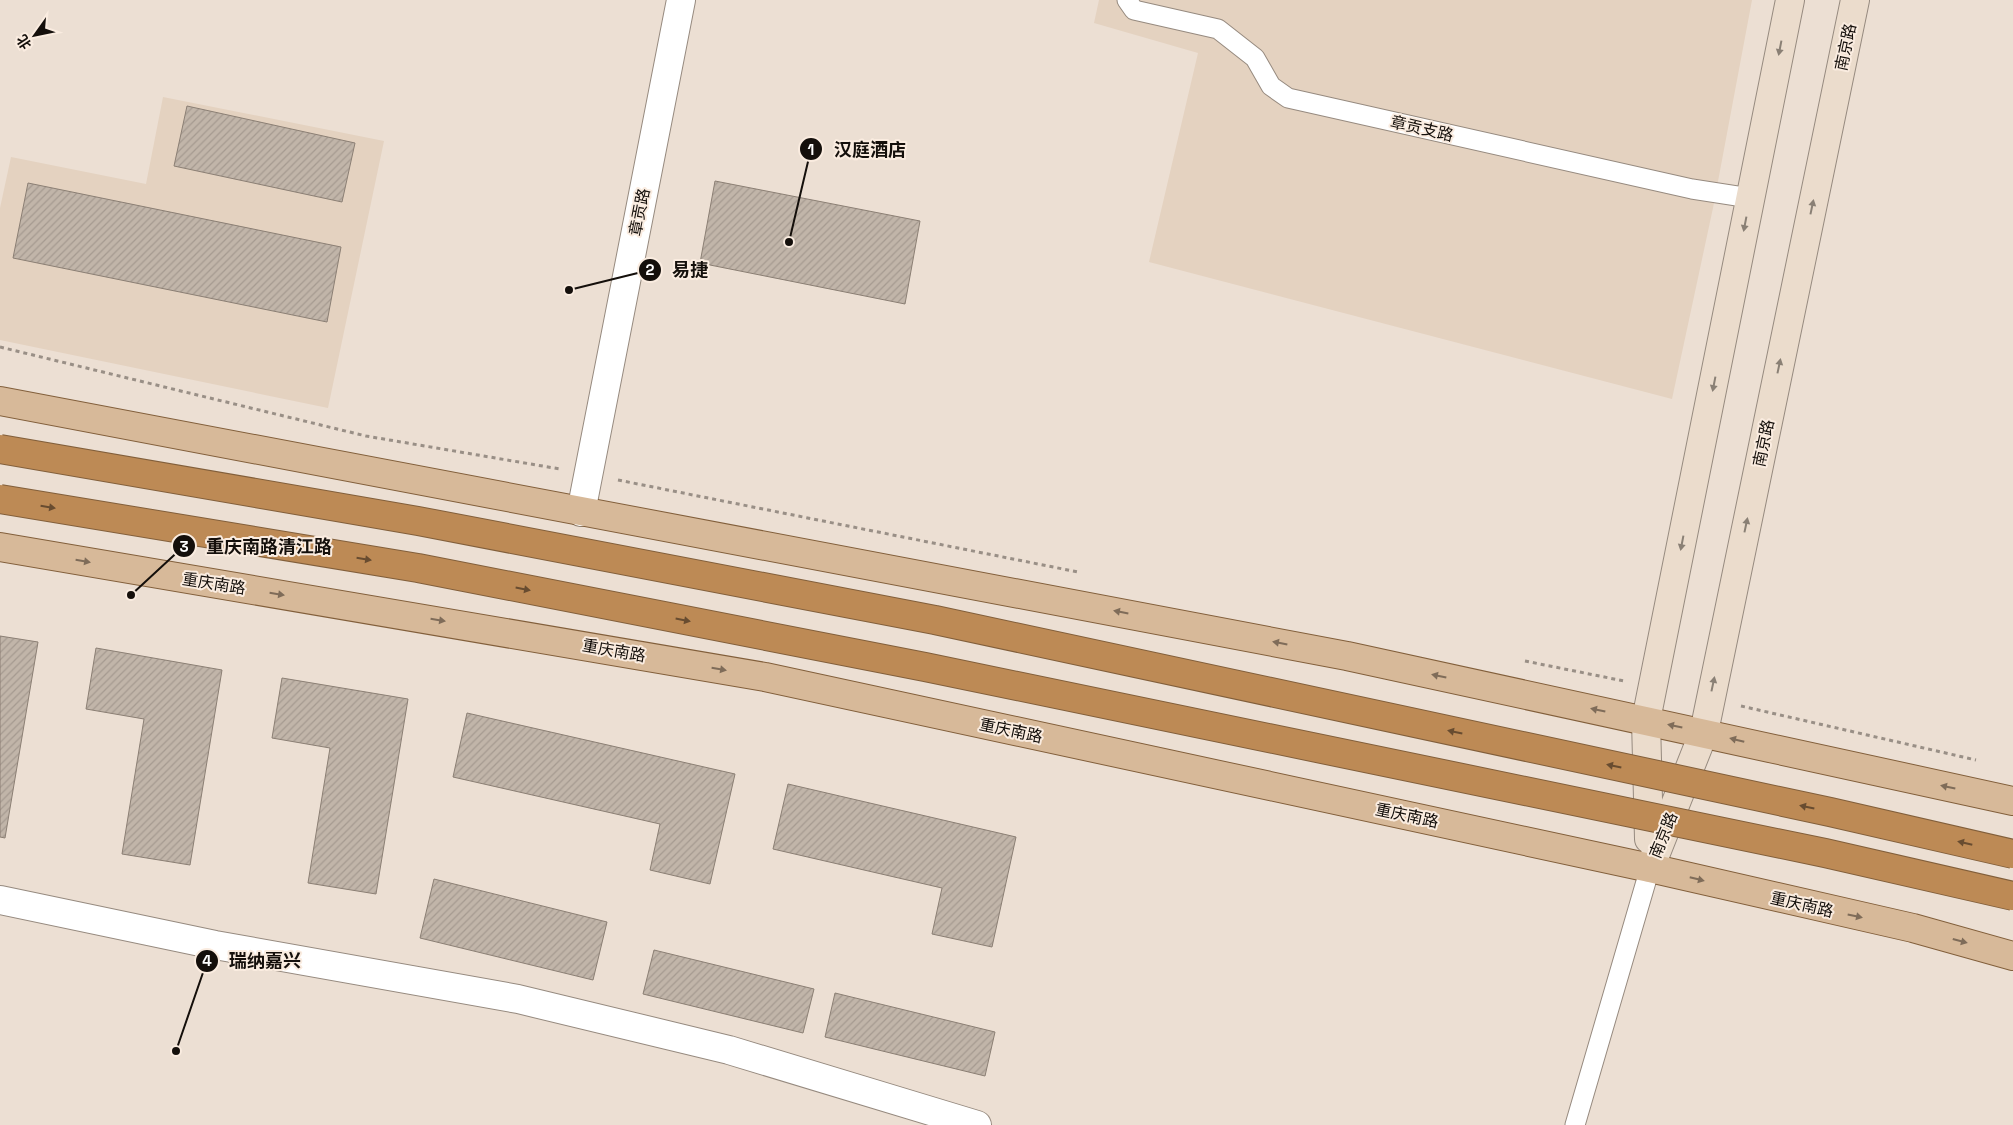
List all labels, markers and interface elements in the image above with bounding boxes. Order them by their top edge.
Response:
north arrow [10,10,60,60]
street label: 南京路 [1830,21,1861,73]
text: 北 [13,31,35,53]
one-way arrow [1776,40,1784,56]
street label: 章贡支路 [1388,111,1455,146]
callout: 汉庭酒店 [799,133,916,166]
text: 汉庭酒店 [834,138,906,161]
text: 1 [808,140,814,159]
street label: 章贡路 [625,187,654,238]
one-way arrow [1808,199,1816,215]
one-way arrow [1741,217,1749,233]
callout: 易捷 [637,253,718,286]
text: 易捷 [672,258,708,281]
text: 2 [646,260,655,279]
one-way arrow [1775,359,1783,374]
one-way arrow [1709,376,1717,392]
street label: 南京路 [1748,417,1779,469]
one-way arrow [40,503,56,511]
one-way arrow [1742,518,1750,533]
callout: 重庆南路清江路 [171,530,342,563]
text: 重庆南路清江路 [206,535,332,558]
one-way arrow [1677,536,1685,552]
text: 3 [179,537,189,556]
one-way arrow [356,556,372,564]
one-way arrow [75,558,91,566]
street label: 重庆南路 [181,568,247,599]
one-way arrow [516,585,531,593]
one-way arrow [270,590,286,598]
one-way arrow [1112,608,1128,616]
one-way arrow [675,616,691,624]
one-way arrow [430,617,446,625]
street label: 重庆南路 [581,635,647,666]
one-way arrow [1273,639,1288,647]
one-way arrow [711,665,727,673]
one-way arrow [1432,672,1447,680]
one-way arrow [1710,676,1718,692]
one-way arrow [1591,706,1606,714]
street label: 重庆南路 [977,714,1044,747]
one-way arrow [1667,722,1682,730]
one-way arrow [1447,728,1463,736]
one-way arrow [1729,736,1744,744]
one-way arrow [1606,762,1621,770]
one-way arrow [1940,782,1956,790]
street label: 重庆南路 [1373,799,1440,832]
one-way arrow [1799,803,1815,811]
street label: 南京路 [1645,809,1682,861]
one-way arrow [1958,839,1973,847]
one-way arrow [1689,875,1704,883]
street label: 重庆南路 [1768,887,1835,922]
one-way arrow [1848,912,1863,920]
one-way arrow [1952,938,1967,946]
callout: 瑞纳嘉兴 [194,944,311,977]
text: 瑞纳嘉兴 [229,949,301,972]
text: 4 [202,951,212,970]

